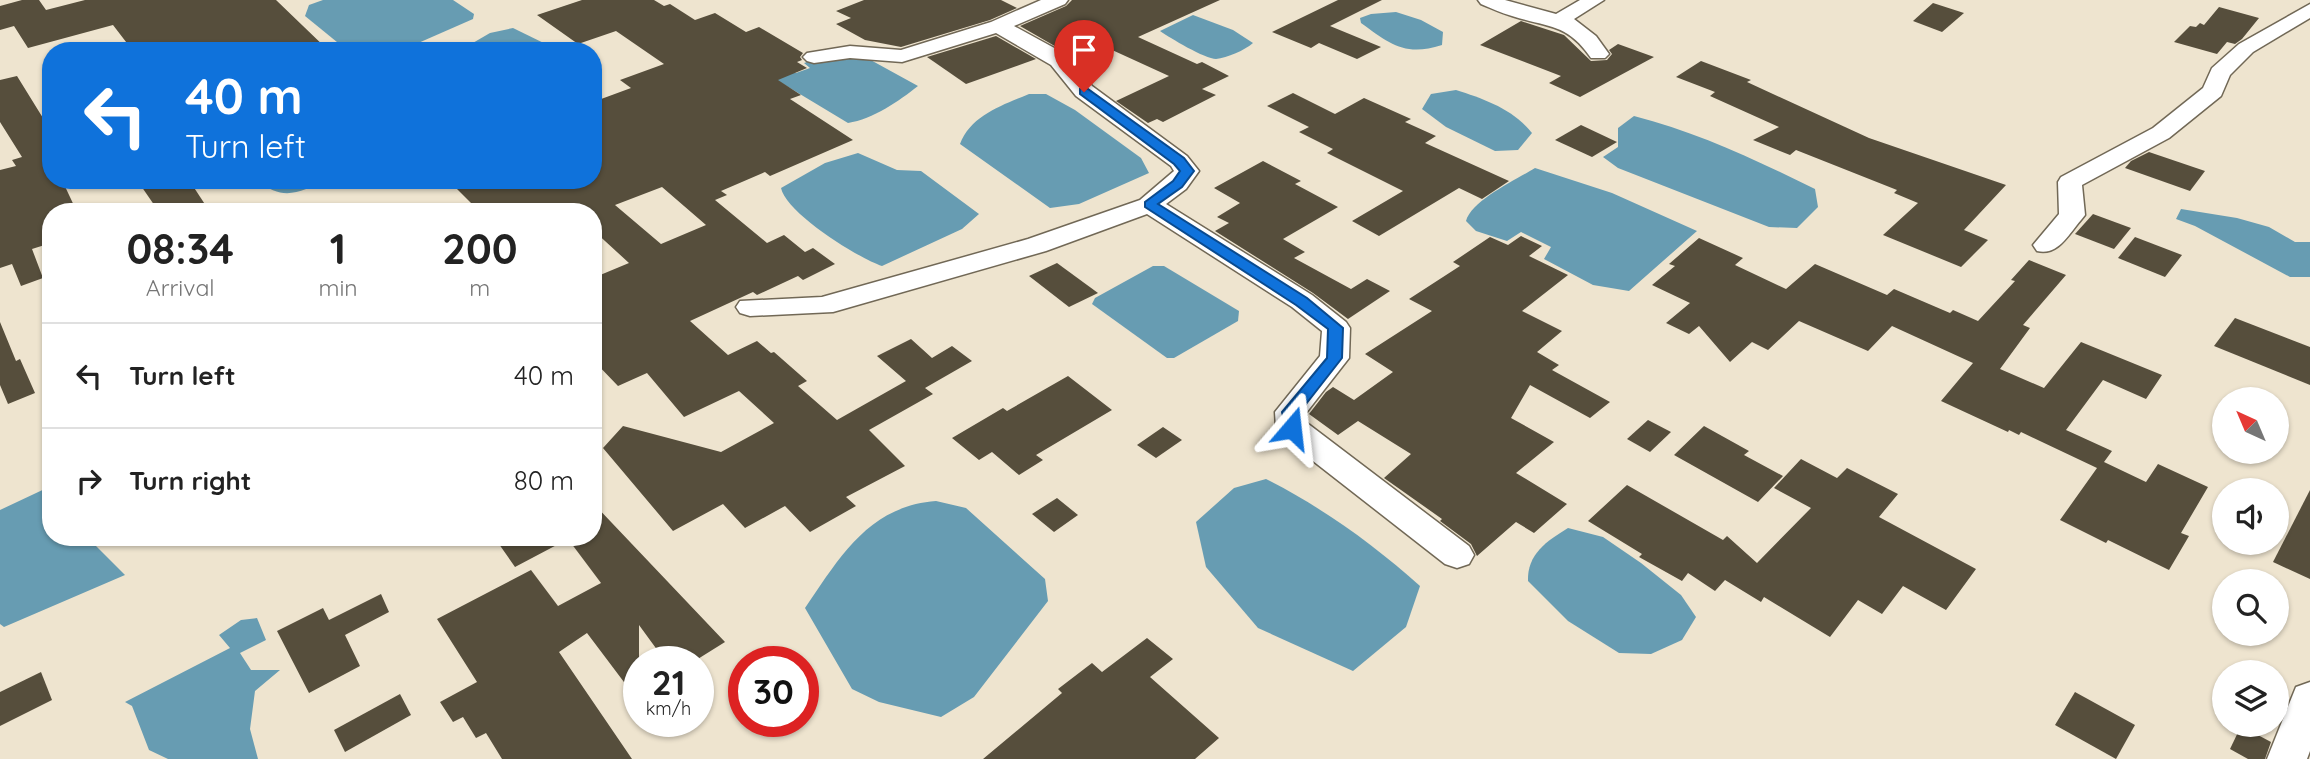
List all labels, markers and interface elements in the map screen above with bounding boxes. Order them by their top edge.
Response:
pin [1054,20,1114,92]
icon: arrive [1065,31,1103,69]
text: 40 m [185,65,303,126]
icon: left [70,70,161,161]
text: Turn left [185,126,306,166]
text: 08:34 [126,222,234,275]
text: 1 [330,222,346,275]
text: 200 [442,222,518,275]
text: Arrival [146,273,215,302]
text: min [318,273,358,302]
text: m [469,273,490,302]
icon: left [70,357,108,395]
text: Turn left [129,359,236,392]
text: 40 m [514,359,574,392]
north arrow [2212,387,2289,464]
map controls [2212,387,2289,737]
position arrow [1255,391,1329,465]
icon: right [70,462,108,500]
text: Turn right [129,464,251,497]
text: 80 m [514,464,574,497]
button: sound [2212,478,2289,555]
button: search [2212,569,2289,646]
speed limit sign: 30 [728,646,819,737]
text: 21 [652,660,685,704]
button: layers [2212,660,2289,737]
text: km/h [646,697,691,720]

